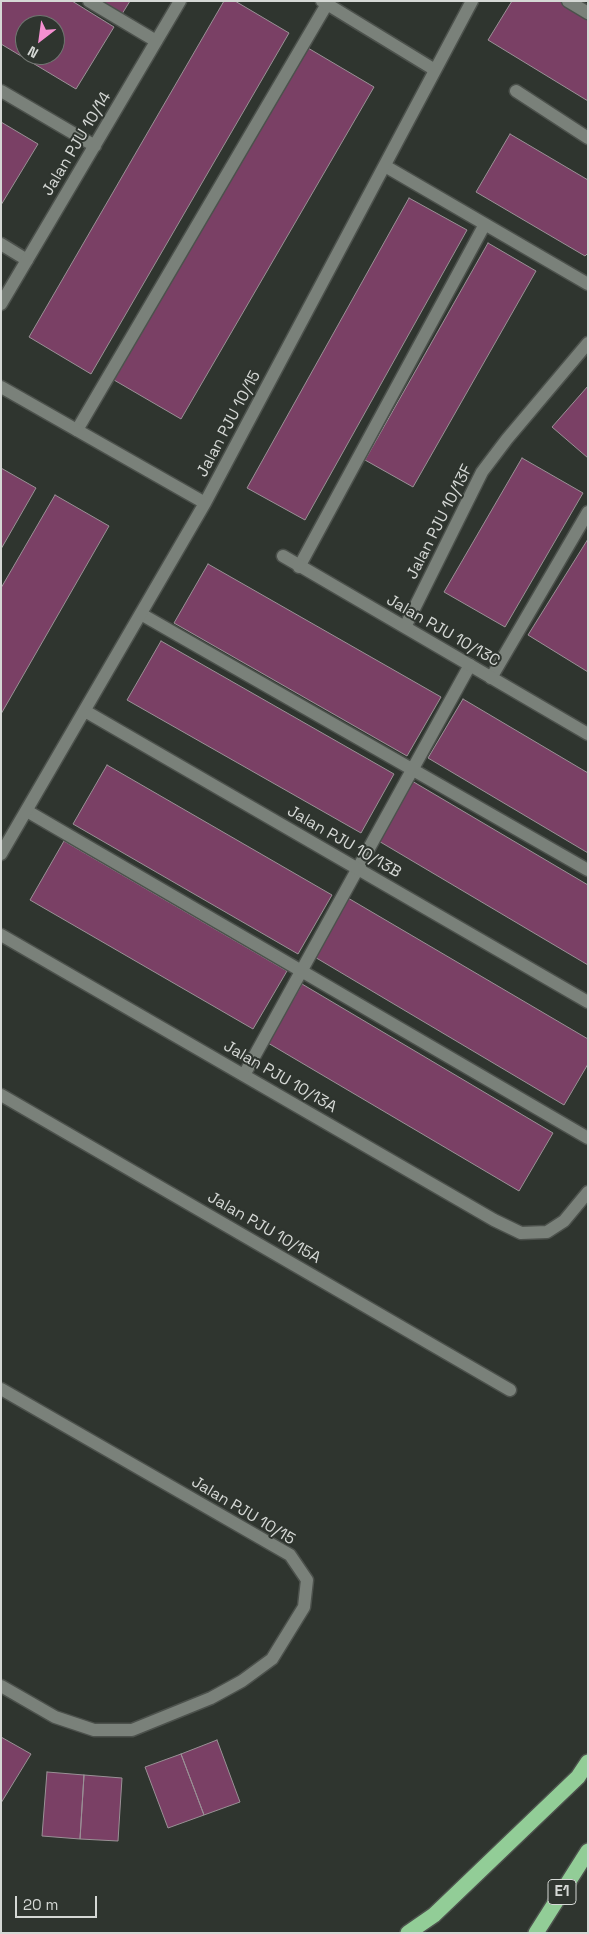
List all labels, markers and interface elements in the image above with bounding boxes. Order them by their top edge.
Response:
north arrow [15,15,65,65]
text: N [24,42,42,62]
street label: Jalan PJU 10/14 [38,89,116,199]
street label: Jalan PJU 10/15 [193,368,265,480]
street label: Jalan PJU 10/13F [403,461,477,583]
street label: Jalan PJU 10/13C [383,591,503,671]
street label: Jalan PJU 10/13B [284,802,404,882]
street label: Jalan PJU 10/13A [220,1037,340,1117]
street label: Jalan PJU 10/15A [204,1188,324,1268]
street label: Jalan PJU 10/15 [188,1473,298,1549]
road number: E1 [548,1880,576,1904]
scale bar [18,1886,100,1918]
text: 20 m [23,1895,58,1914]

